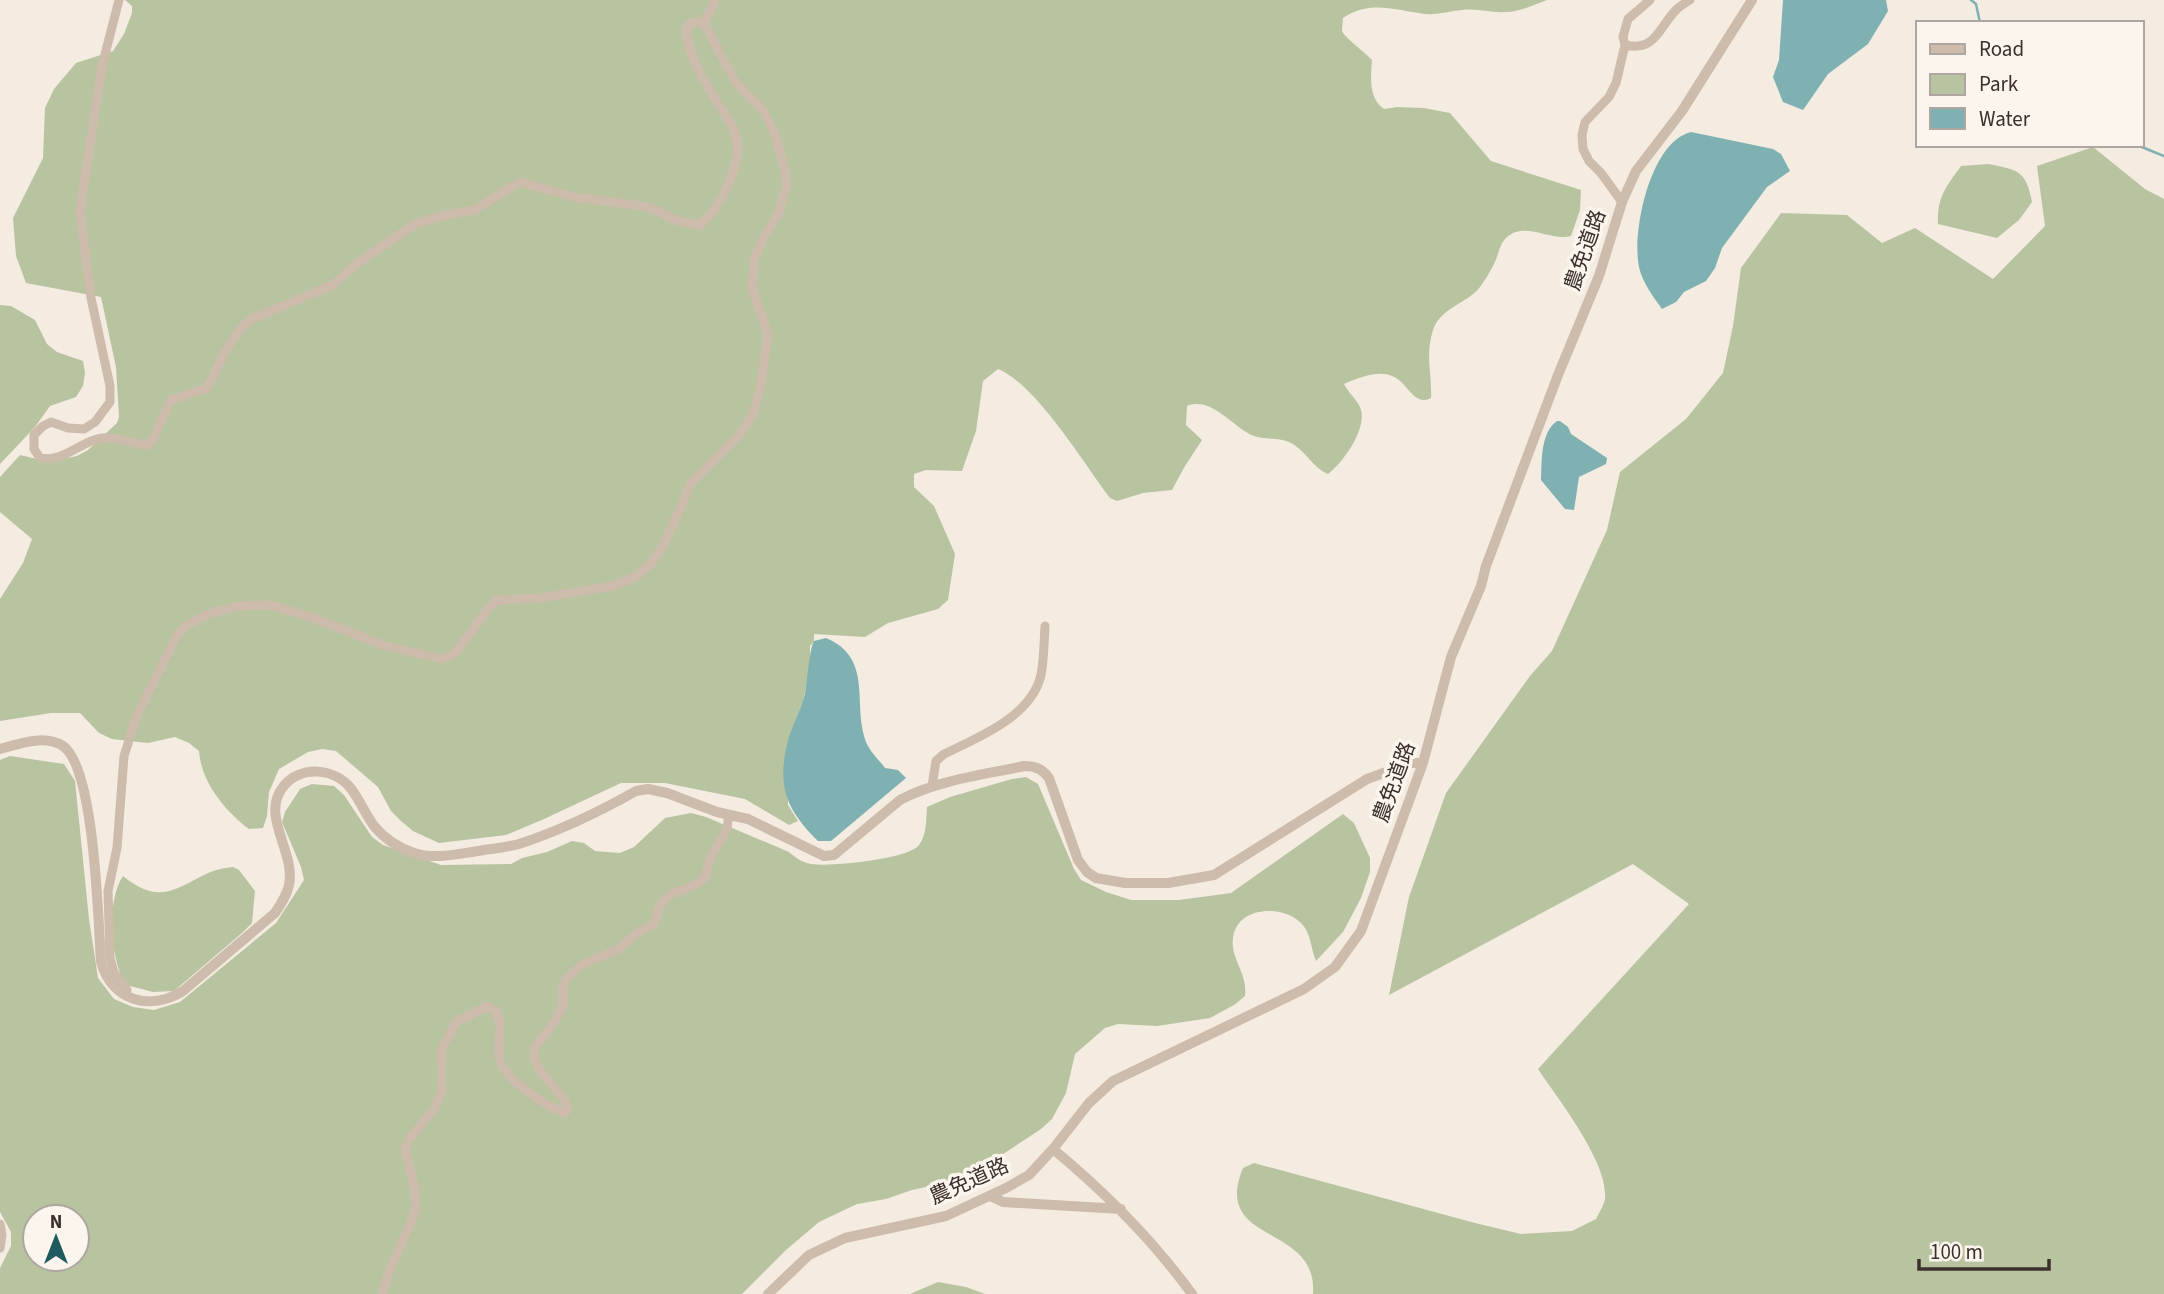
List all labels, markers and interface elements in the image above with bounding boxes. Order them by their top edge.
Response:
legend [1916,21,2143,147]
text: Road [1979,34,2024,64]
text: Park [1979,69,2019,99]
text: Water [1979,104,2031,134]
street label: 農免道路 [1557,205,1613,295]
street label: 農免道路 [1366,737,1422,827]
street label: 農免道路 [925,1150,1013,1212]
north arrow [21,1203,91,1273]
text: N [50,1209,62,1236]
scale bar [1919,1228,2048,1272]
text: 100 m [1930,1237,1983,1267]

